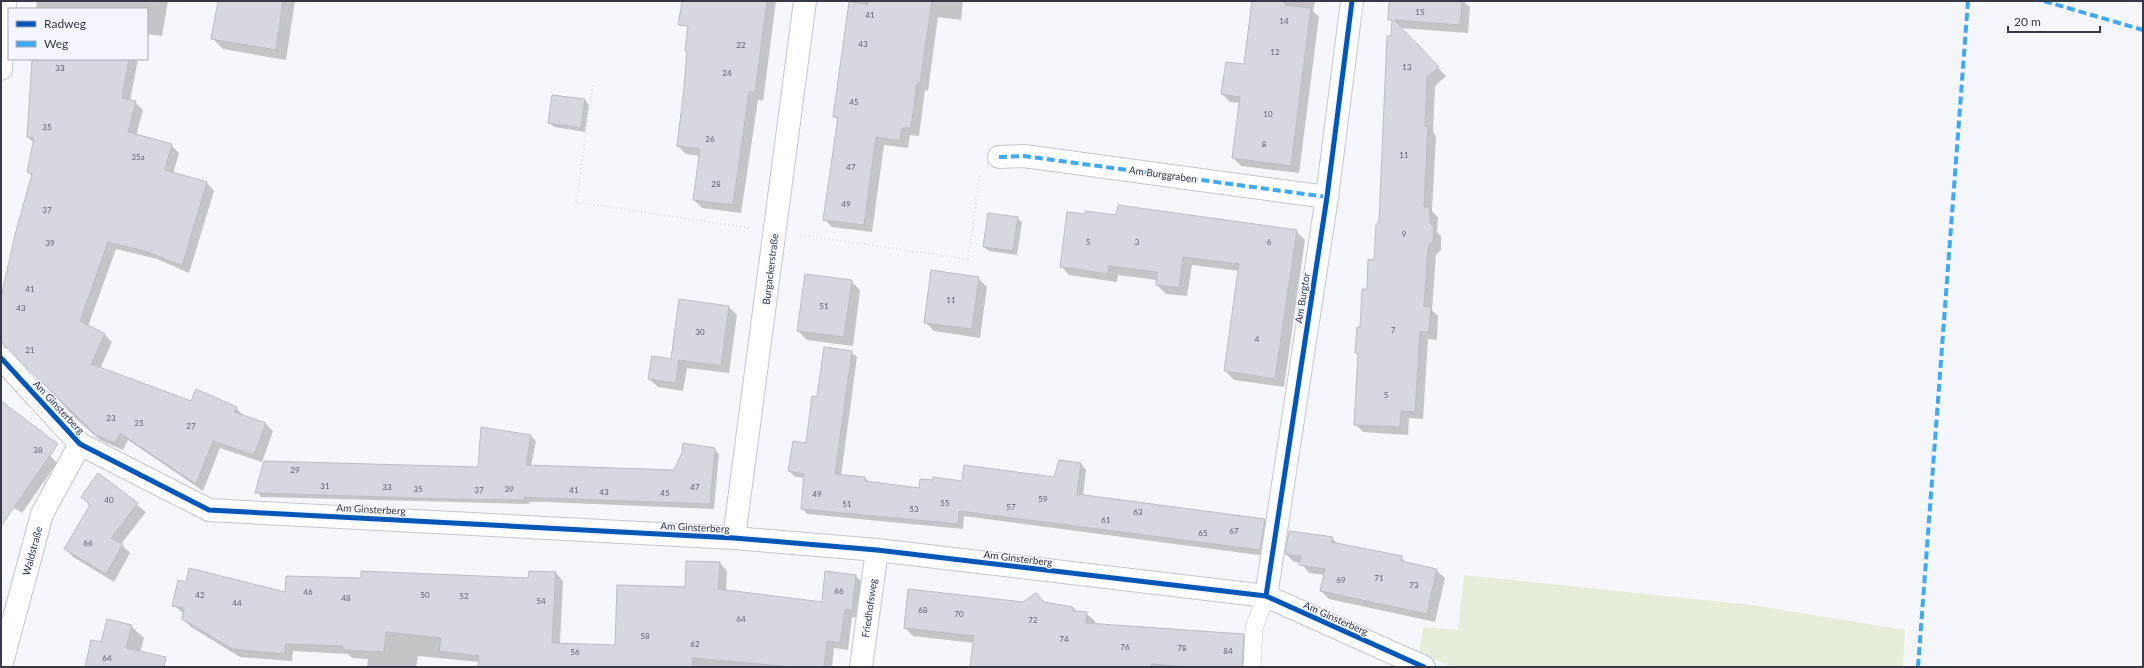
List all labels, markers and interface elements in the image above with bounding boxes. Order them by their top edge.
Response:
house number: 15 [1415,7,1425,17]
legend [8,8,148,60]
scale bar [2008,8,2100,34]
house number: 41 [865,10,875,20]
text: 20 m [2014,14,2041,29]
text: Radweg [44,16,86,31]
house number: 14 [1279,16,1289,26]
text: Weg [44,36,68,51]
house number: 43 [858,39,868,49]
house number: 22 [736,40,746,50]
house number: 12 [1270,47,1280,57]
house number: 13 [1402,62,1412,72]
house number: 33 [55,63,65,73]
house number: 24 [722,68,732,78]
house number: 45 [849,97,859,107]
house number: 10 [1263,109,1273,119]
house number: 35 [42,122,52,132]
house number: 26 [705,134,715,144]
house number: 8 [1262,139,1267,149]
house number: 11 [1399,150,1409,160]
house number: 35a [131,152,145,162]
house number: 47 [846,162,856,172]
street label: Am Burggraben [1128,163,1198,185]
house number: 28 [711,179,721,189]
house number: 49 [841,199,851,209]
house number: 37 [42,205,52,215]
house number: 9 [1402,229,1407,239]
street label: Burgackerstraße [760,233,780,305]
house number: 5 [1086,237,1091,247]
house number: 3 [1135,237,1140,247]
house number: 6 [1267,237,1272,247]
house number: 39 [45,238,55,248]
street label: Am Burgtor [1292,271,1312,324]
house number: 41 [25,284,35,294]
house number: 11 [946,295,956,305]
house number: 51 [819,301,829,311]
house number: 43 [16,303,26,313]
house number: 7 [1391,325,1396,335]
house number: 30 [695,327,705,337]
house number: 4 [1255,334,1260,344]
house number: 21 [25,345,35,355]
street label: Am Ginsterberg [31,378,87,436]
house number: 5 [1384,390,1389,400]
house number: 23 [106,413,116,423]
house number: 25 [134,418,144,428]
house number: 27 [186,421,196,431]
house number: 38 [33,445,43,455]
house number: 29 [290,465,300,475]
house number: 31 [320,481,330,491]
house number: 33 [382,482,392,492]
house number: 47 [690,482,700,492]
house number: 35 [413,484,423,494]
house number: 39 [504,484,514,494]
house number: 37 [474,485,484,495]
house number: 41 [569,485,579,495]
house number: 43 [599,487,609,497]
house number: 45 [660,488,670,498]
house number: 49 [812,489,822,499]
house number: 59 [1038,494,1048,504]
house number: 40 [104,495,114,505]
house number: 55 [940,498,950,508]
house number: 51 [842,499,852,509]
street label: Am Ginsterberg [336,501,406,517]
house number: 57 [1006,502,1016,512]
house number: 53 [909,504,919,514]
house number: 63 [1133,507,1143,517]
house number: 61 [1101,515,1111,525]
street label: Am Ginsterberg [660,519,730,535]
street label: Waldstraße [20,525,44,577]
house number: 67 [1229,526,1239,536]
house number: 65 [1198,528,1208,538]
house number: 66 [83,538,93,548]
street label: Am Ginsterberg [983,548,1053,568]
house number: 71 [1374,573,1384,583]
house number: 69 [1336,575,1346,585]
street label: Friedhofsweg [859,578,879,638]
house number: 73 [1409,580,1419,590]
house number: 66 [834,586,844,596]
house number: 46 [303,587,313,597]
house number: 42 [195,590,205,600]
house number: 50 [420,590,430,600]
house number: 52 [459,591,469,601]
house number: 48 [341,593,351,603]
house number: 54 [536,596,546,606]
house number: 44 [232,598,242,608]
street label: Am Ginsterberg [1302,598,1370,638]
house number: 68 [918,605,928,615]
house number: 70 [954,609,964,619]
house number: 64 [736,614,746,624]
house number: 72 [1028,615,1038,625]
house number: 58 [640,631,650,641]
house number: 74 [1059,634,1069,644]
house number: 62 [690,639,700,649]
house number: 76 [1120,642,1130,652]
house number: 78 [1177,643,1187,653]
house number: 84 [1223,646,1233,656]
house number: 56 [570,647,580,657]
house number: 64 [102,653,112,663]

